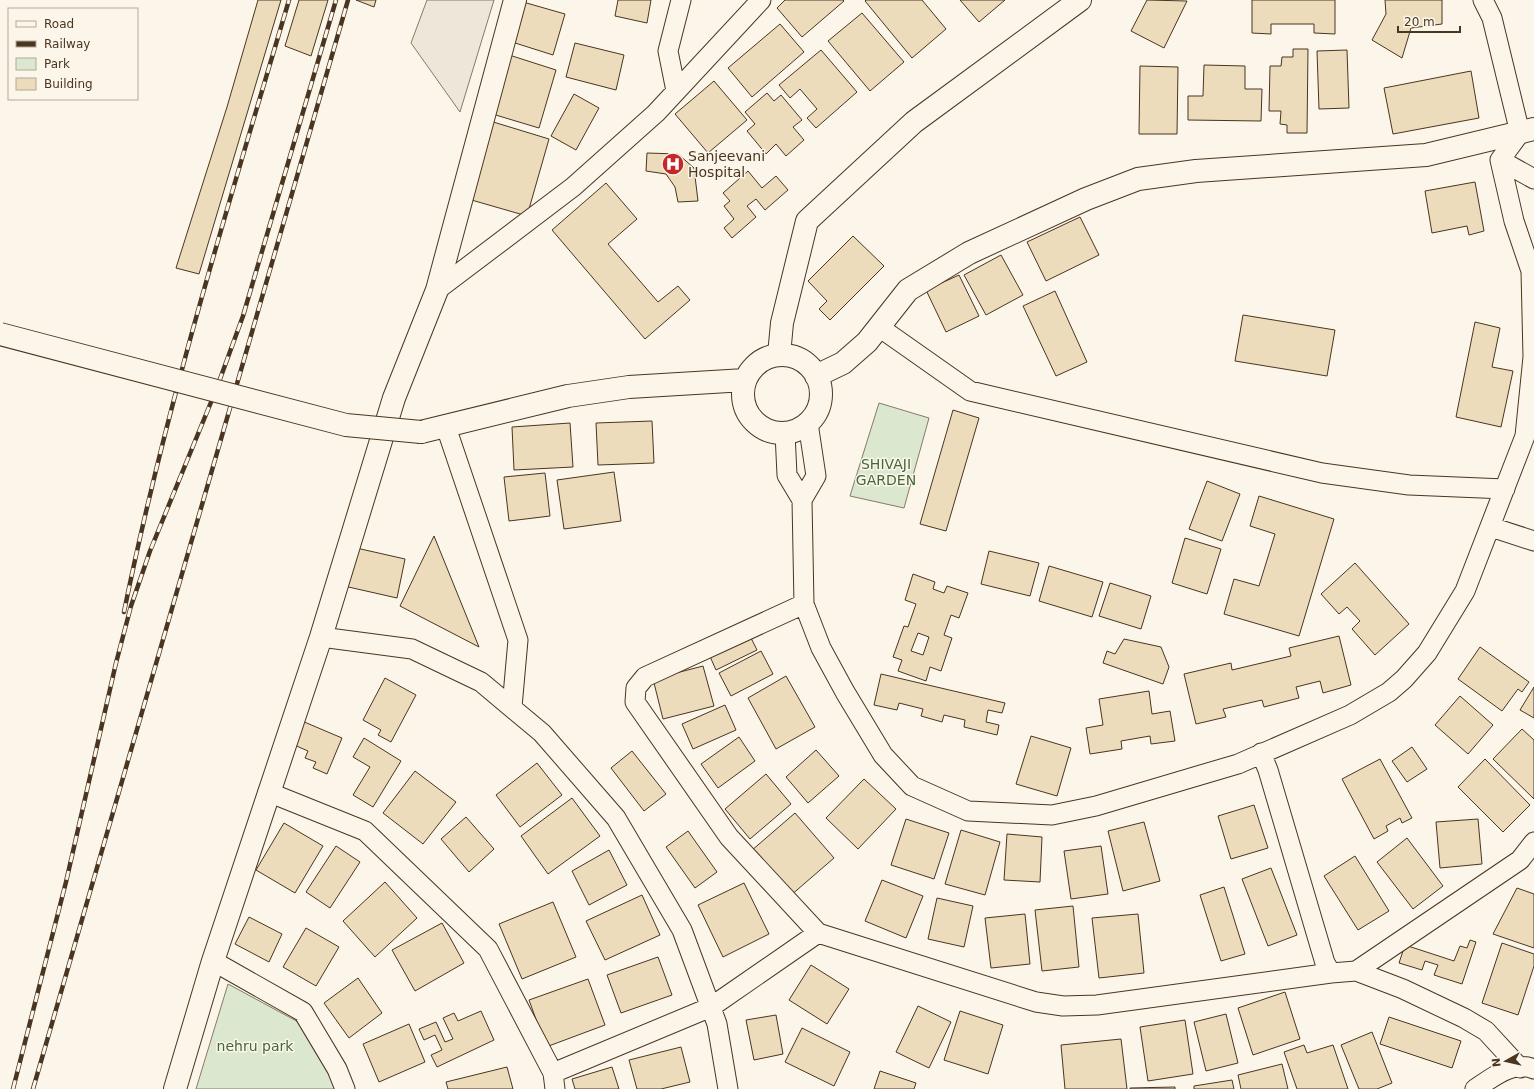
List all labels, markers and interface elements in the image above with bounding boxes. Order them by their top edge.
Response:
legend [8,8,138,100]
scale bar [1398,8,1460,34]
text: 20 m [1404,15,1435,29]
text: Road [44,17,74,31]
text: Railway [44,37,90,51]
text: Park [44,57,70,71]
text: Building [44,77,93,91]
place label: Sanjeevani Hospital [688,148,765,180]
hospital icon: Sanjeevani Hospital [660,151,686,177]
park label: SHIVAJI GARDEN [856,456,916,488]
park label: nehru park [217,1038,294,1054]
north arrow [1486,1041,1526,1081]
text: N [1490,1057,1504,1068]

